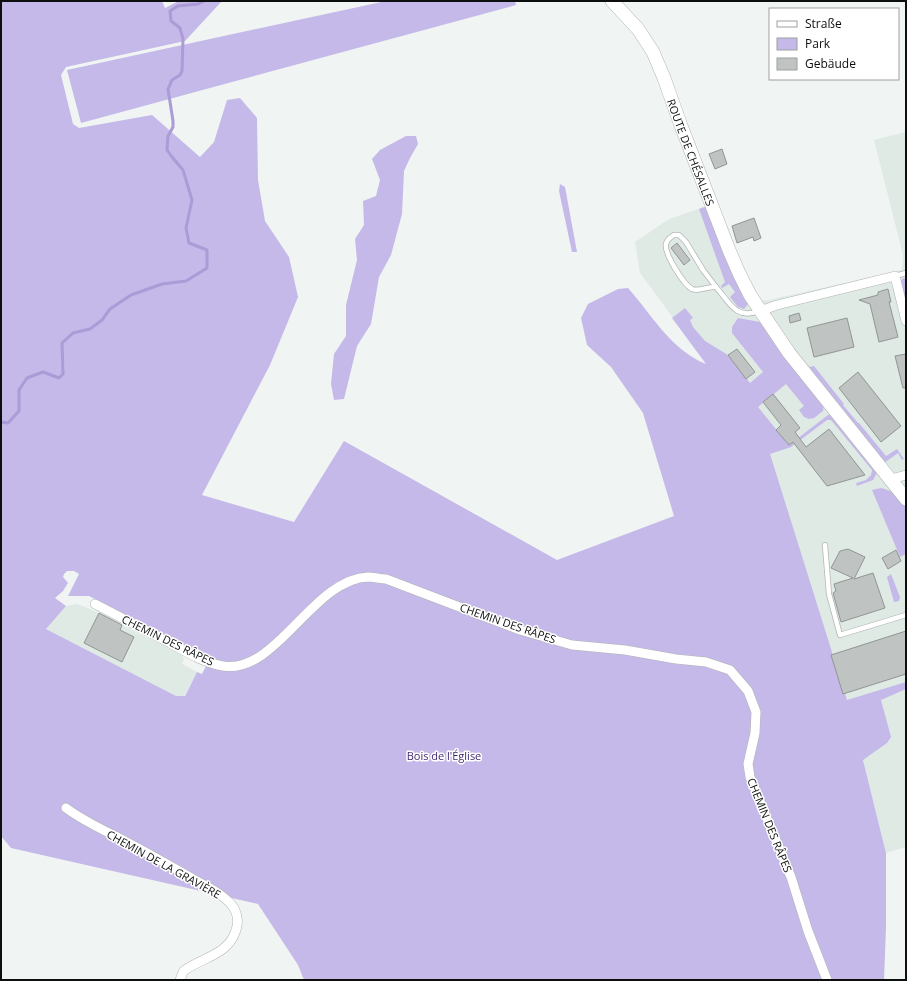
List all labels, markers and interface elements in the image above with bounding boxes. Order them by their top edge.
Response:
legend [769,8,899,80]
text: Straße [805,15,842,32]
text: Park [805,35,831,52]
text: Gebäude [805,55,856,72]
street label: ROUTE DE CHÉSALLES [664,97,719,208]
street label: CHEMIN DES RÂPES [458,600,558,646]
street label: CHEMIN DES RÂPES [119,611,217,669]
park label: Bois de l'Église [407,748,481,763]
street label: CHEMIN DES RÂPES [744,775,796,875]
street label: CHEMIN DE LA GRAVIÈRE [104,826,224,902]

